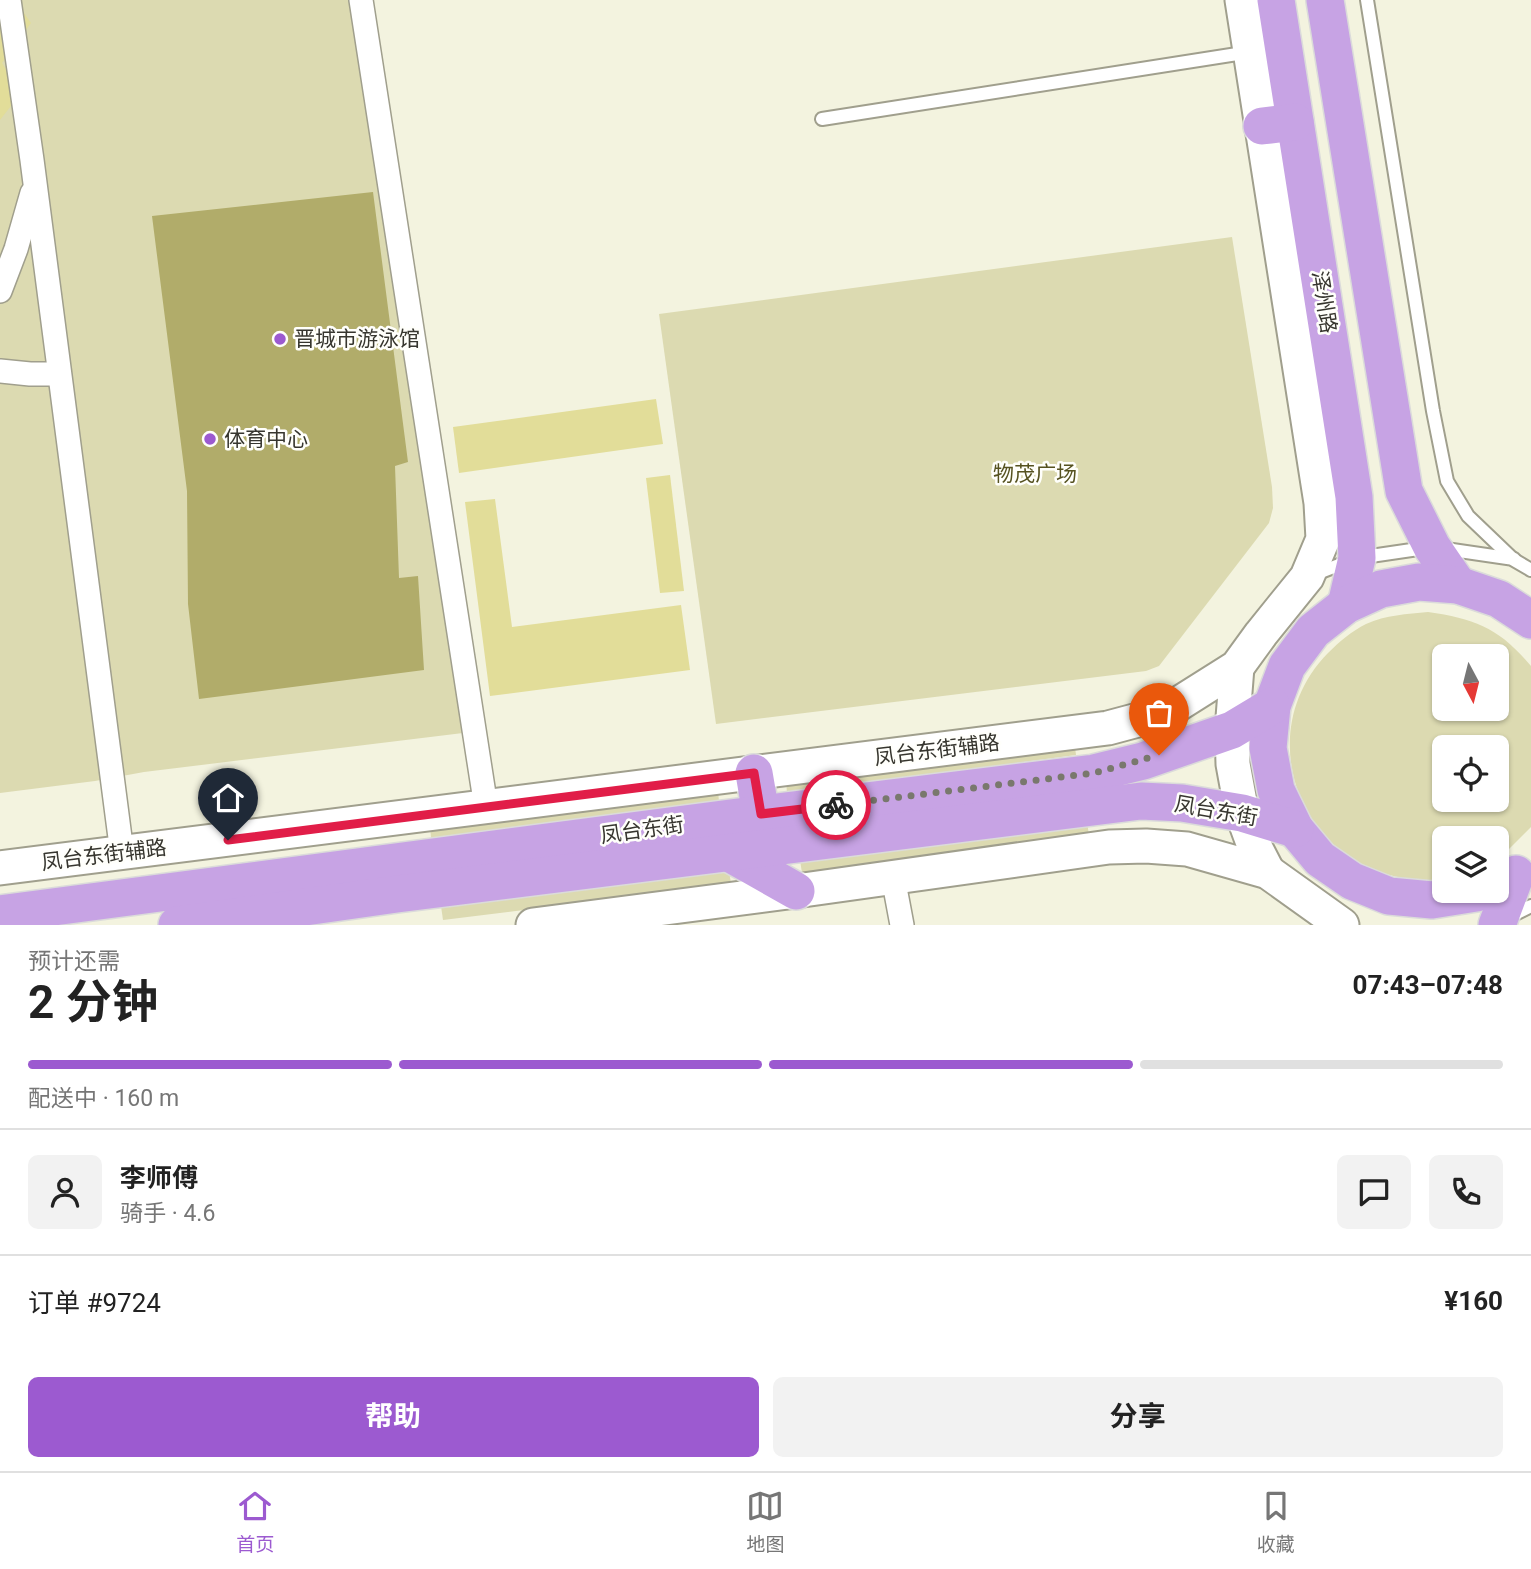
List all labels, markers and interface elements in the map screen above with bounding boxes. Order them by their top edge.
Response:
street label: 泽州路 [1307,269,1341,335]
place label: 晋城市游泳馆 [294,327,420,351]
marker: 晋城市游泳馆 [272,331,288,347]
place label: 体育中心 [224,427,308,451]
marker: 体育中心 [202,431,218,447]
park label: 物茂广场 [993,462,1077,486]
north arrow [1432,644,1508,721]
map controls [1432,644,1509,903]
pin [1129,683,1189,755]
icon: bag [1140,694,1178,732]
street label: 凤台东街辅路 [873,730,1001,770]
button: locate [1432,735,1509,812]
pin [198,768,258,840]
courier [801,770,871,840]
icon: home [209,779,247,817]
icon: bike [817,786,855,824]
street label: 凤台东街 [1173,792,1259,830]
street label: 凤台东街 [599,812,685,848]
button: layers [1432,826,1509,903]
street label: 凤台东街辅路 [40,835,168,875]
text: 预计还需 [28,948,120,975]
text: 07:43–07:48 [1353,970,1503,1000]
text: 2 分钟 [28,975,158,1029]
text: 配送中 · 160 m [28,1085,179,1112]
button: person [28,1155,102,1229]
button: chat [1337,1155,1411,1229]
button: phone [1429,1155,1503,1229]
text: 李师傅 [120,1163,198,1193]
text: 骑手 · 4.6 [120,1200,215,1227]
text: ¥160 [1444,1286,1503,1316]
text: 订单 #9724 [28,1288,161,1318]
button: 帮助 [28,1377,759,1457]
button: 分享 [773,1377,1503,1457]
tab: 首页 [236,1487,274,1556]
tab: 地图 [746,1487,785,1556]
tab: 收藏 [1257,1487,1295,1556]

